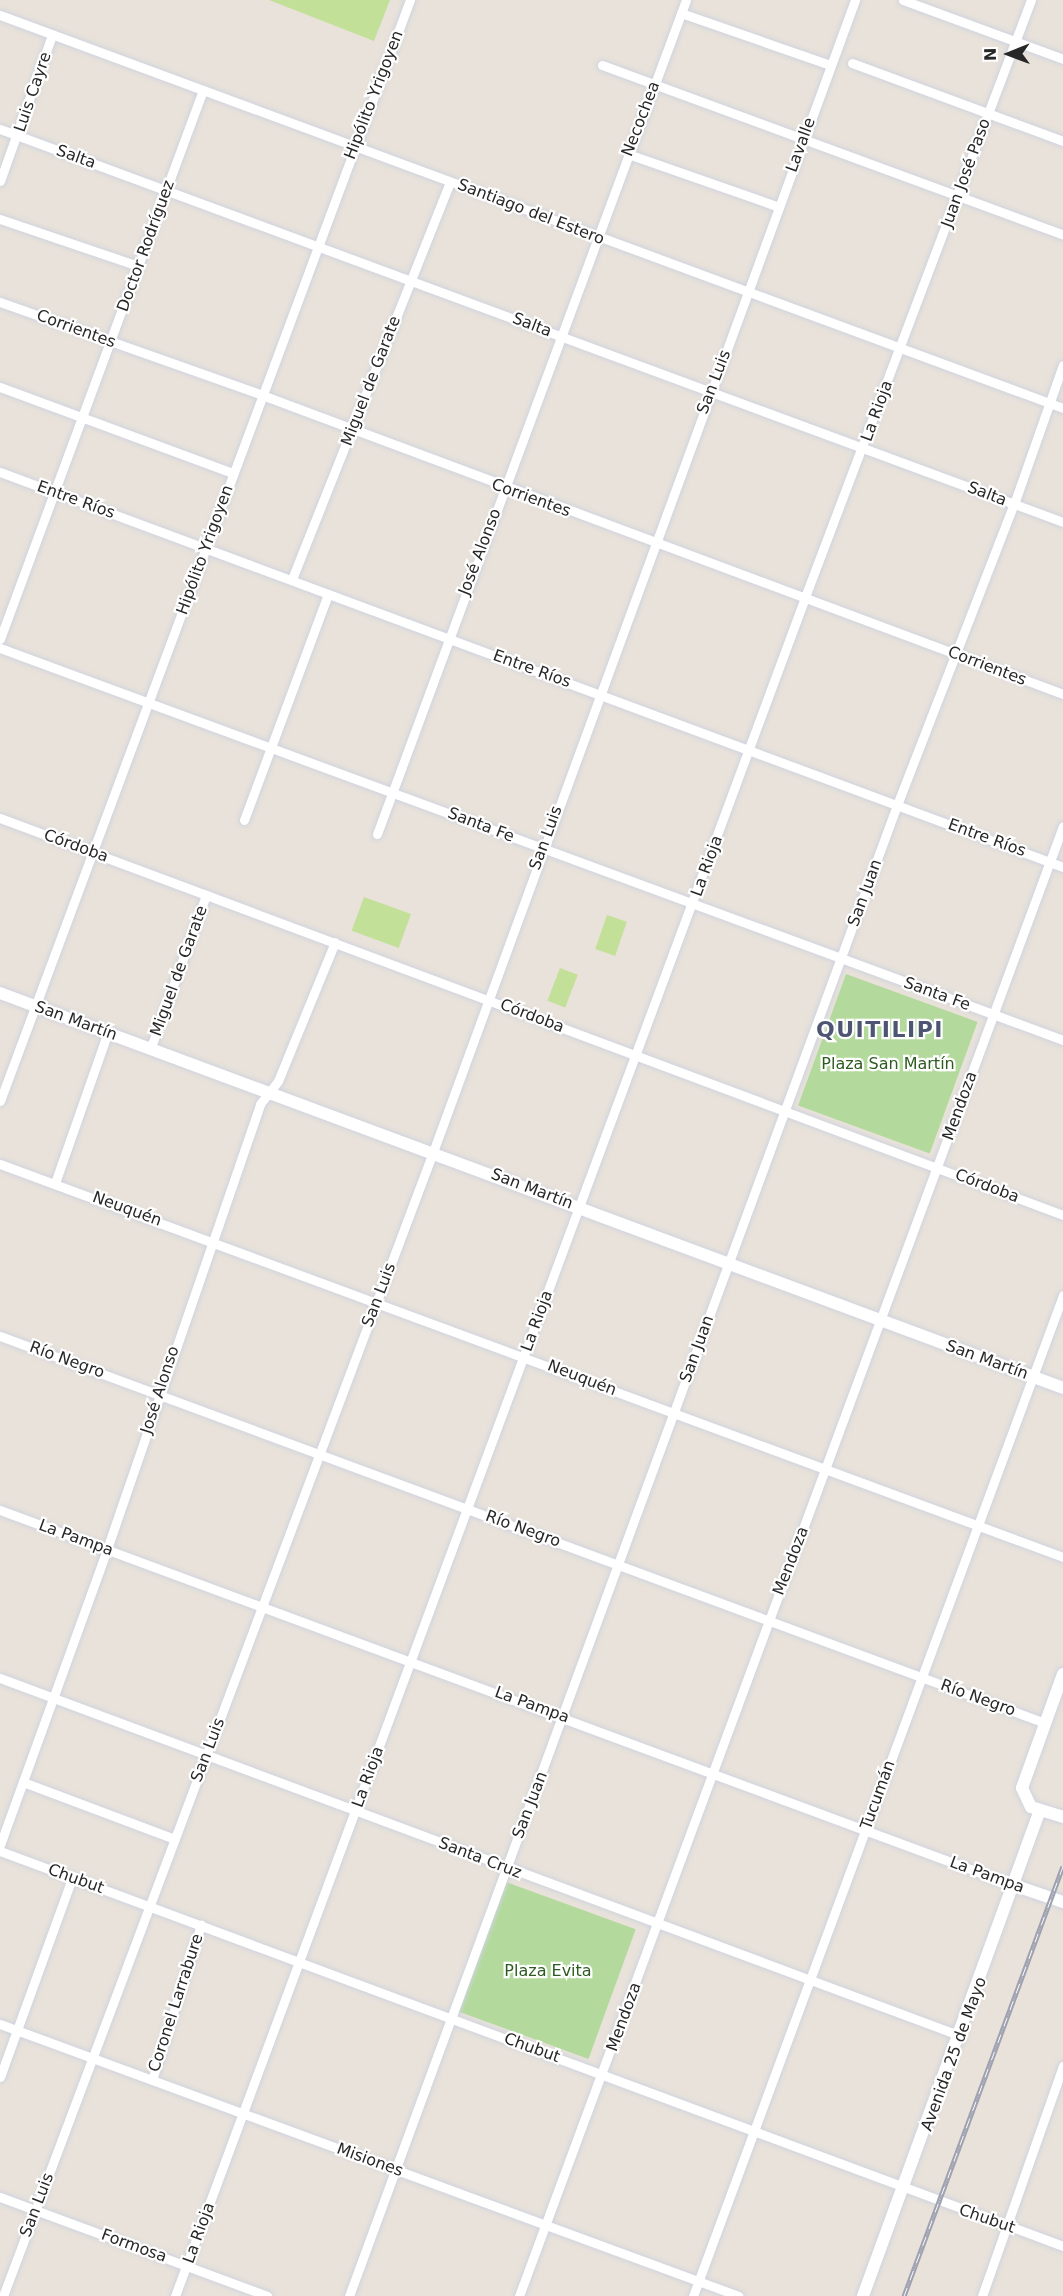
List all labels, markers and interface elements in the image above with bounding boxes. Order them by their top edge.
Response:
north arrow [979,24,1039,84]
street label: Hipólito Yrigoyen [341,28,407,162]
text: N [981,47,1000,61]
street label: Luis Cayre [10,50,56,134]
street label: Necochea [618,79,664,159]
street label: Lavalle [782,115,820,175]
street label: Juan José Paso [937,116,995,230]
street label: Salta [54,141,98,173]
street label: Santiago del Estero [455,175,607,249]
street label: Doctor Rodríguez [113,178,179,314]
street label: Corrientes [34,306,118,352]
street label: Salta [510,309,554,341]
street label: Miguel de Garate [337,313,405,449]
street label: San Luis [693,347,735,417]
street label: La Rioja [857,378,897,444]
street label: Corrientes [489,475,573,521]
street label: Entre Ríos [34,477,118,523]
street label: Salta [965,478,1009,510]
street label: Hipólito Yrigoyen [173,483,237,617]
street label: José Alonso [455,506,505,598]
street label: Corrientes [945,642,1029,690]
street label: Entre Ríos [490,646,574,692]
street label: San Luis [526,803,566,873]
street label: Santa Fe [445,804,517,846]
street label: Entre Ríos [945,815,1029,861]
street label: Córdoba [41,825,111,867]
street label: La Rioja [687,833,727,899]
street label: San Juan [844,857,886,929]
street label: Miguel de Garate [146,903,212,1039]
street label: Santa Fe [901,973,973,1015]
street label: Córdoba [497,995,567,1037]
street label: San Martín [32,997,120,1045]
district label: QUITILIPI [816,1017,944,1043]
park label: Plaza San Martín [821,1054,955,1074]
street label: Mendoza [939,1069,981,1143]
street label: San Martín [488,1165,576,1213]
street label: Córdoba [952,1165,1022,1207]
street label: Neuquén [90,1188,164,1230]
street label: San Luis [358,1260,400,1330]
street label: La Rioja [517,1288,557,1354]
street label: San Juan [676,1313,718,1385]
street label: San Martín [943,1336,1031,1384]
street label: Río Negro [27,1338,107,1382]
street label: José Alonso [137,1344,183,1436]
street label: Neuquén [545,1356,619,1400]
street label: Río Negro [483,1507,563,1551]
street label: La Pampa [36,1516,116,1560]
street label: Mendoza [769,1524,813,1598]
street label: Río Negro [938,1676,1018,1720]
street label: La Pampa [492,1683,572,1727]
street label: San Luis [187,1715,229,1785]
street label: La Rioja [348,1744,388,1810]
street label: Tucumán [857,1758,899,1832]
street label: San Juan [508,1769,552,1841]
street label: Santa Cruz [436,1833,524,1883]
street label: La Pampa [947,1853,1027,1897]
street label: Chubut [45,1860,107,1898]
street label: Coronel Larrabure [145,1931,207,2075]
park label: Plaza Evita [504,1961,592,1981]
street label: Avenida 25 de Mayo [917,1974,991,2134]
street label: Mendoza [603,1980,645,2054]
street label: Chubut [501,2029,563,2067]
street label: Misiones [334,2139,406,2181]
street label: San Luis [16,2170,58,2240]
street label: La Rioja [179,2200,219,2266]
street label: Chubut [956,2200,1018,2238]
street label: Formosa [99,2225,169,2267]

